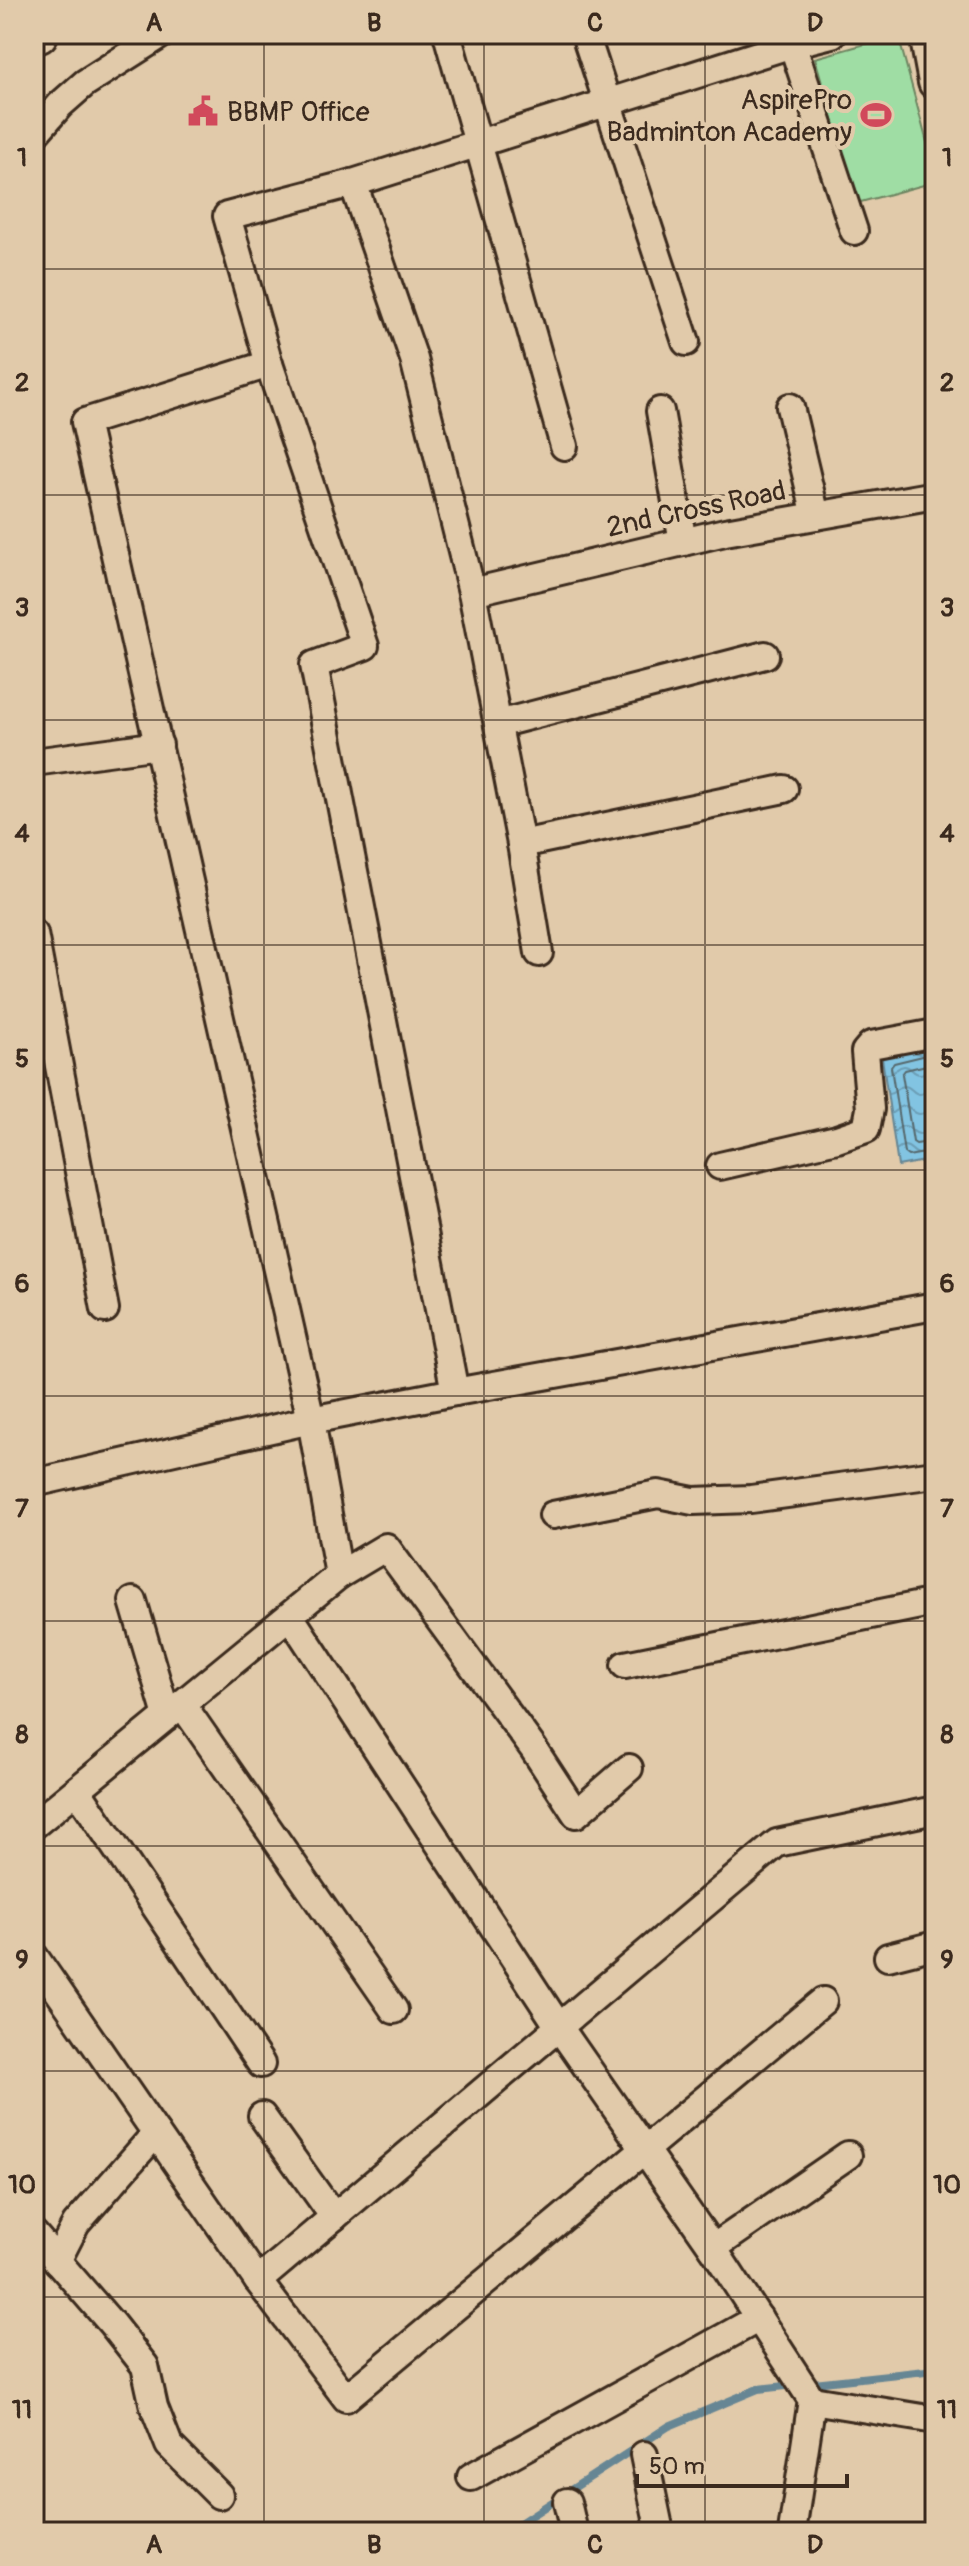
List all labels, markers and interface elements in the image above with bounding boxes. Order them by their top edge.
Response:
text: A [146,7,163,39]
text: B [367,7,381,39]
text: C [587,7,603,39]
text: D [807,7,823,39]
place label: AspirePro Badminton Academy [607,83,852,150]
public building icon: BBMP Office [186,94,220,128]
place label: BBMP Office [227,95,370,130]
sports icon: AspirePro Badminton Academy [859,98,893,132]
text: 1 [17,142,27,174]
text: 1 [942,142,952,174]
text: 2 [15,367,29,399]
text: 2 [940,367,954,399]
street label: 2nd Cross Road [604,473,789,546]
text: 3 [15,592,29,624]
text: 3 [940,592,954,624]
text: 4 [14,818,30,850]
text: 4 [939,818,955,850]
text: 5 [15,1043,29,1075]
text: 5 [940,1043,954,1075]
text: 6 [14,1268,30,1300]
text: 6 [939,1268,955,1300]
text: 7 [15,1493,29,1525]
text: 7 [940,1493,954,1525]
text: 8 [15,1719,29,1751]
text: 8 [940,1719,954,1751]
text: 9 [15,1944,29,1976]
text: 9 [940,1944,954,1976]
text: 10 [8,2169,36,2201]
text: 10 [933,2169,961,2201]
text: 11 [12,2394,32,2426]
text: 11 [937,2394,957,2426]
scale bar [637,2438,847,2488]
text: 50 m [649,2452,705,2481]
text: A [146,2529,163,2561]
text: B [367,2529,381,2561]
text: C [587,2529,603,2561]
text: D [807,2529,823,2561]

